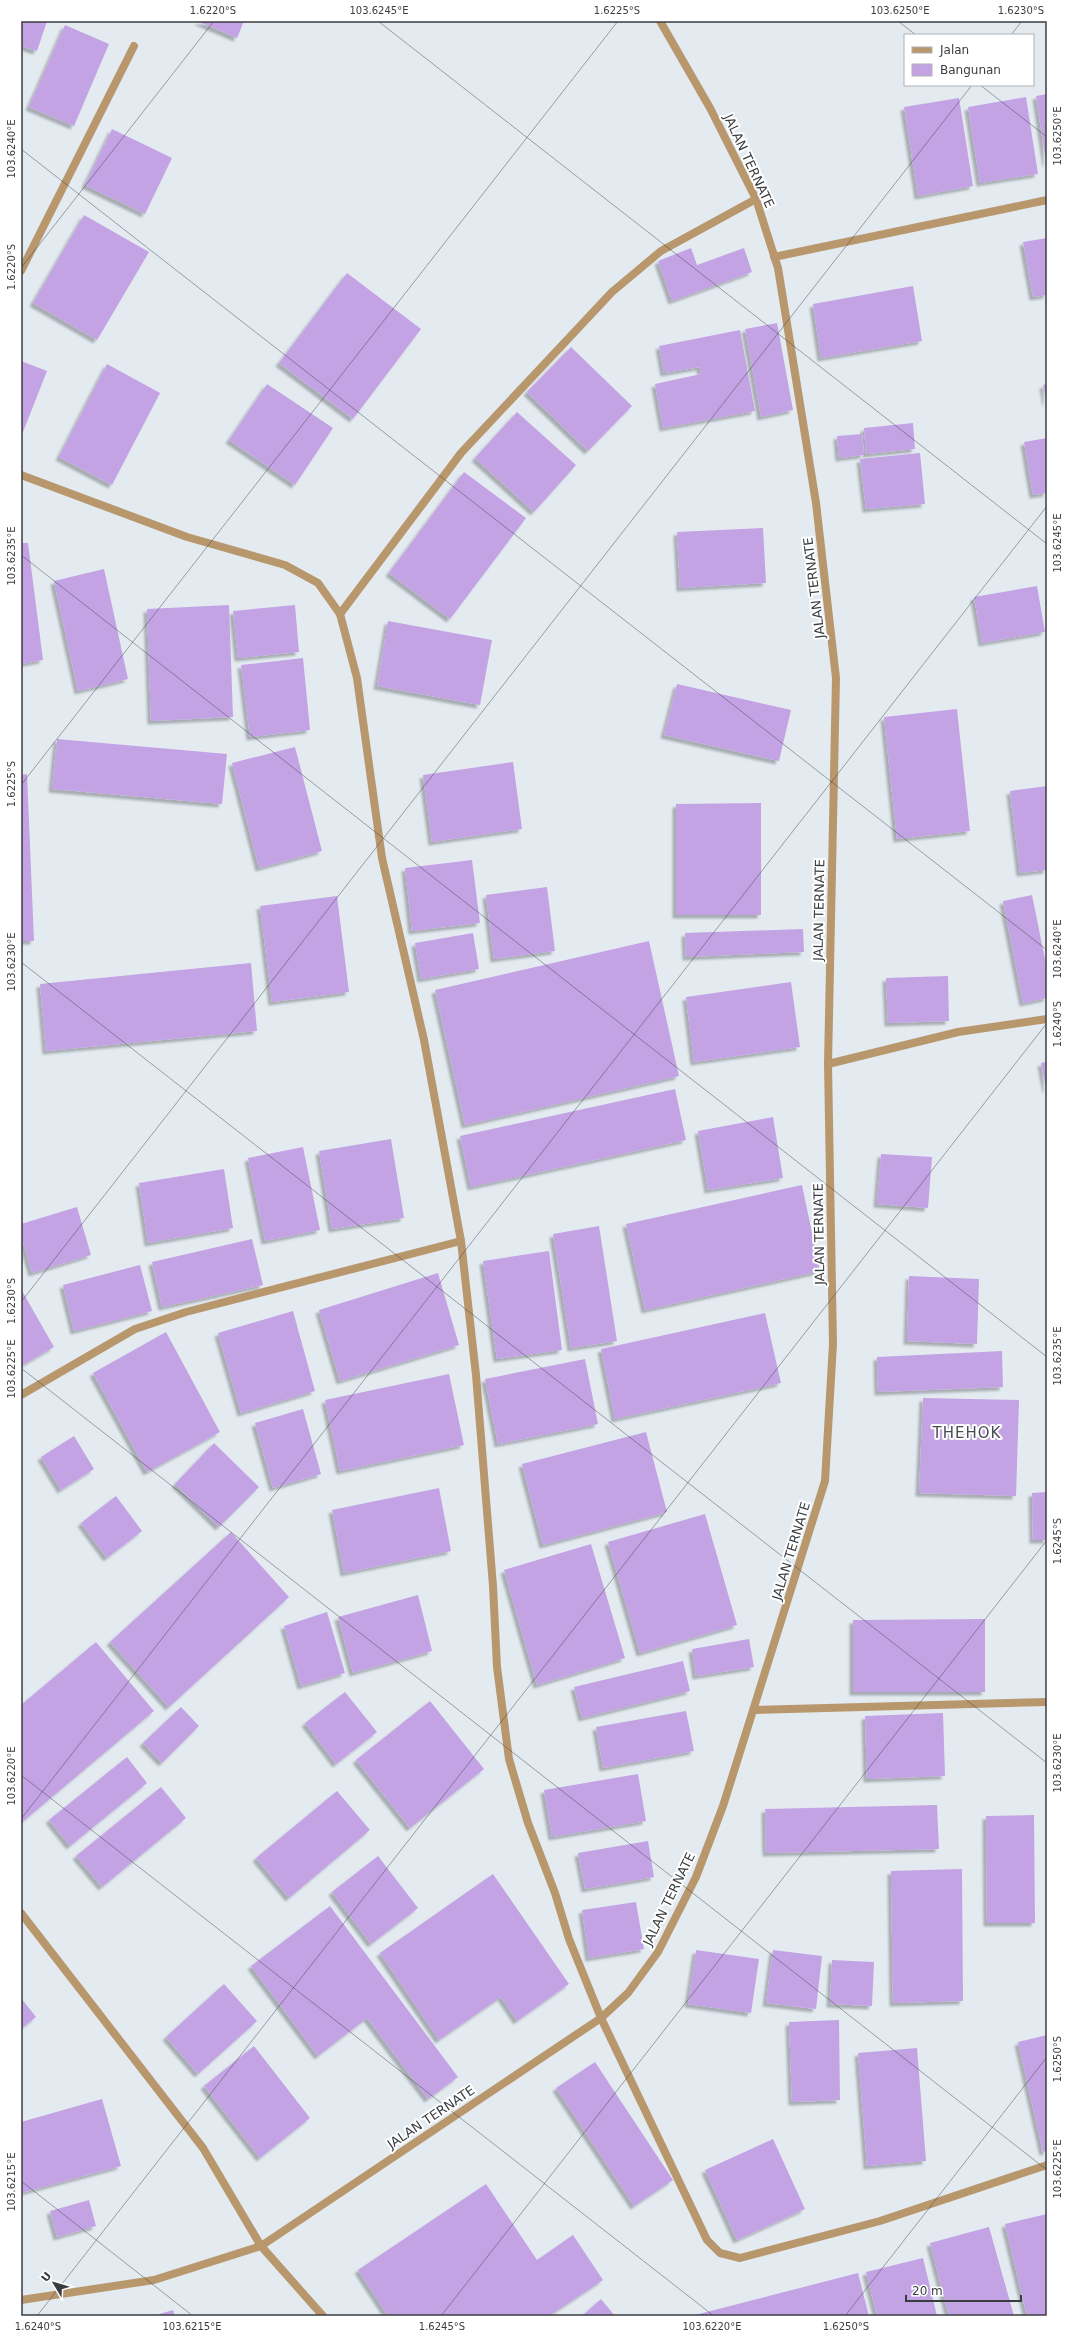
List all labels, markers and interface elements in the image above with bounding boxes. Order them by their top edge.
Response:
text: 1.6220°S [190,5,236,16]
text: 103.6245°E [349,5,409,16]
text: 1.6225°S [594,5,640,16]
text: 103.6250°E [870,5,930,16]
text: 1.6230°S [998,5,1044,16]
legend [904,34,1034,86]
text: Jalan [939,43,969,57]
text: Bangunan [940,63,1001,77]
text: 103.6250°E [1052,106,1063,166]
street label: JALAN TERNATE [720,111,777,210]
text: 103.6240°E [6,119,17,179]
text: 1.6220°S [6,244,17,290]
text: 103.6245°E [1052,513,1063,573]
text: 103.6235°E [6,526,17,586]
street label: JALAN TERNATE [800,537,828,640]
text: 1.6225°S [6,761,17,807]
street label: JALAN TERNATE [811,859,827,962]
text: 103.6240°E [1052,919,1063,979]
text: 103.6230°E [6,932,17,992]
text: 1.6240°S [1052,1001,1063,1047]
street label: JALAN TERNATE [811,1183,827,1286]
text: 1.6230°S [6,1278,17,1324]
text: 103.6235°E [1052,1326,1063,1386]
text: 103.6225°E [6,1339,17,1399]
district label: THEHOK [932,1424,1002,1442]
street label: JALAN TERNATE [769,1500,813,1603]
text: 1.6245°S [1052,1518,1063,1564]
text: 103.6230°E [1052,1733,1063,1793]
text: 103.6220°E [6,1746,17,1806]
street label: JALAN TERNATE [640,1850,698,1949]
text: 1.6250°S [1052,2036,1063,2082]
street label: JALAN TERNATE [384,2082,477,2152]
text: 103.6225°E [1052,2139,1063,2199]
text: 103.6215°E [6,2152,17,2212]
north arrow [34,2263,74,2303]
text: U [39,2270,54,2285]
scale bar [906,2277,1021,2303]
text: 20 m [912,2284,943,2298]
text: 1.6240°S [15,2321,61,2332]
text: 103.6215°E [162,2321,222,2332]
text: 1.6245°S [419,2321,465,2332]
text: 103.6220°E [682,2321,742,2332]
text: 1.6250°S [823,2321,869,2332]

